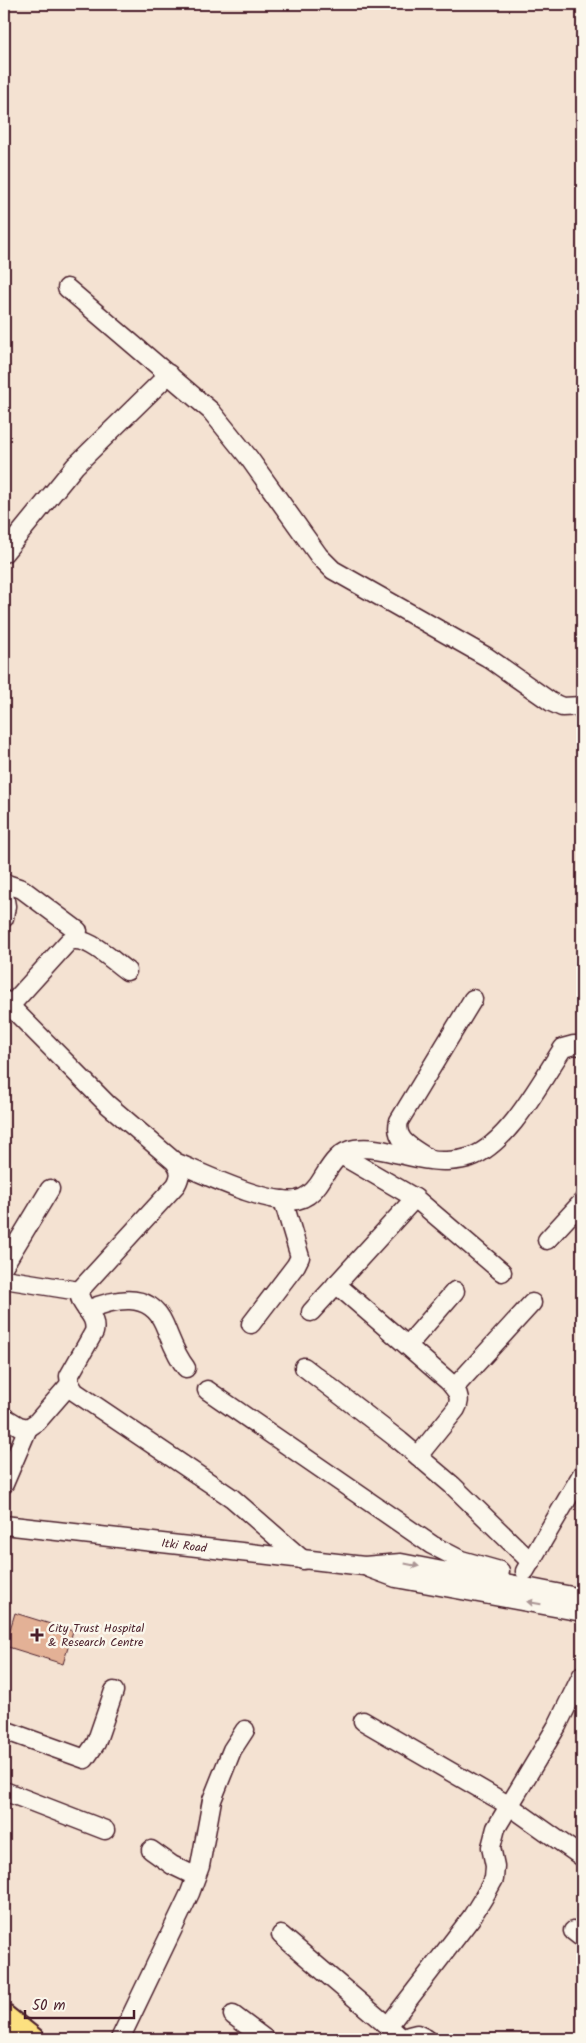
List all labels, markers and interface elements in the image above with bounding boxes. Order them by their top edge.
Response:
street label: Itki Road [160,1534,209,1558]
one-way arrow [405,1561,421,1569]
one-way arrow [526,1599,542,1607]
place label: City Trust Hospital & Research Centre [48,1619,144,1652]
marker: City Trust Hospital & Research Centre [30,1628,44,1642]
scale bar [25,1988,134,2020]
text: 50 m [32,1994,66,2018]

